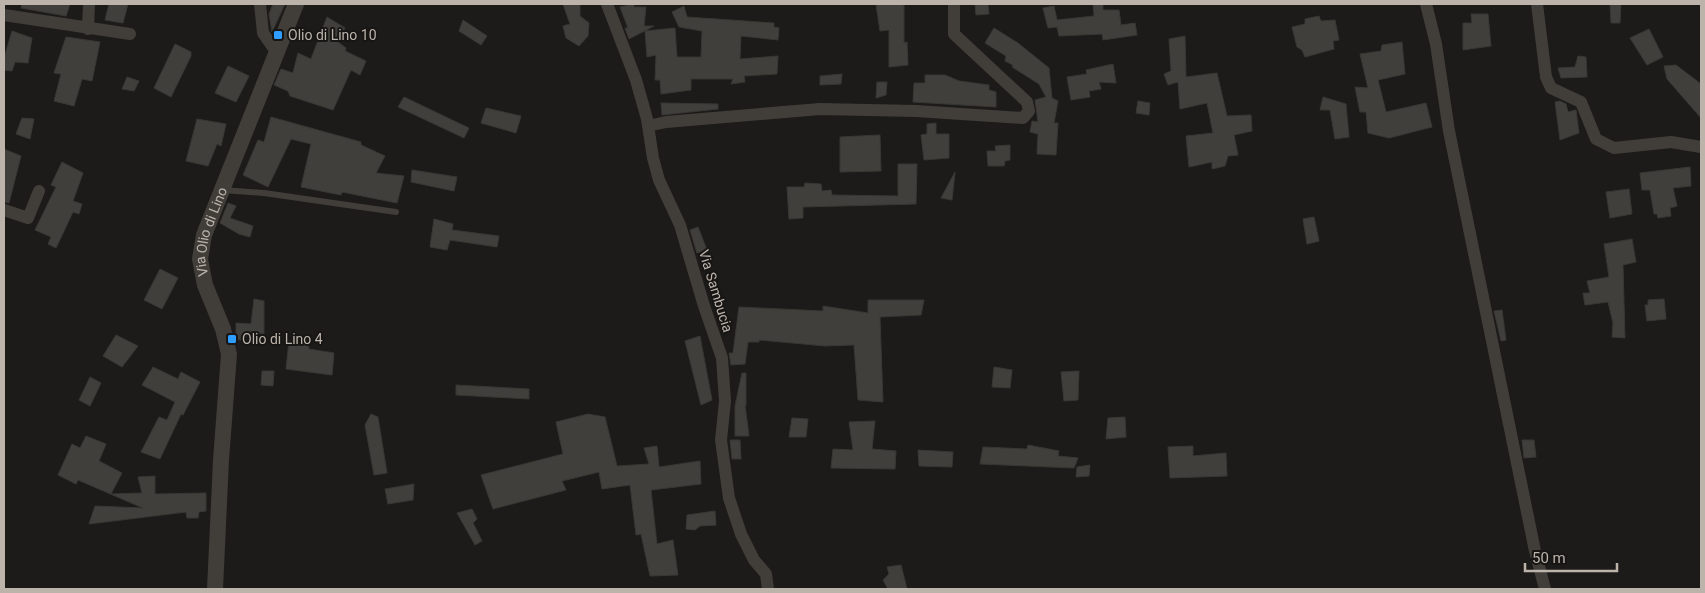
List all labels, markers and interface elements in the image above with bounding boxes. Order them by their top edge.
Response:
place label: Olio di Lino 10 [288,27,377,43]
marker: Olio di Lino 10 [272,29,284,41]
street label: Via Olio di Lino [192,185,230,278]
street label: Via Sambucia [696,248,736,334]
place label: Olio di Lino 4 [242,331,323,347]
marker: Olio di Lino 4 [226,333,238,345]
scale bar [1525,540,1618,572]
text: 50 m [1532,549,1566,567]

